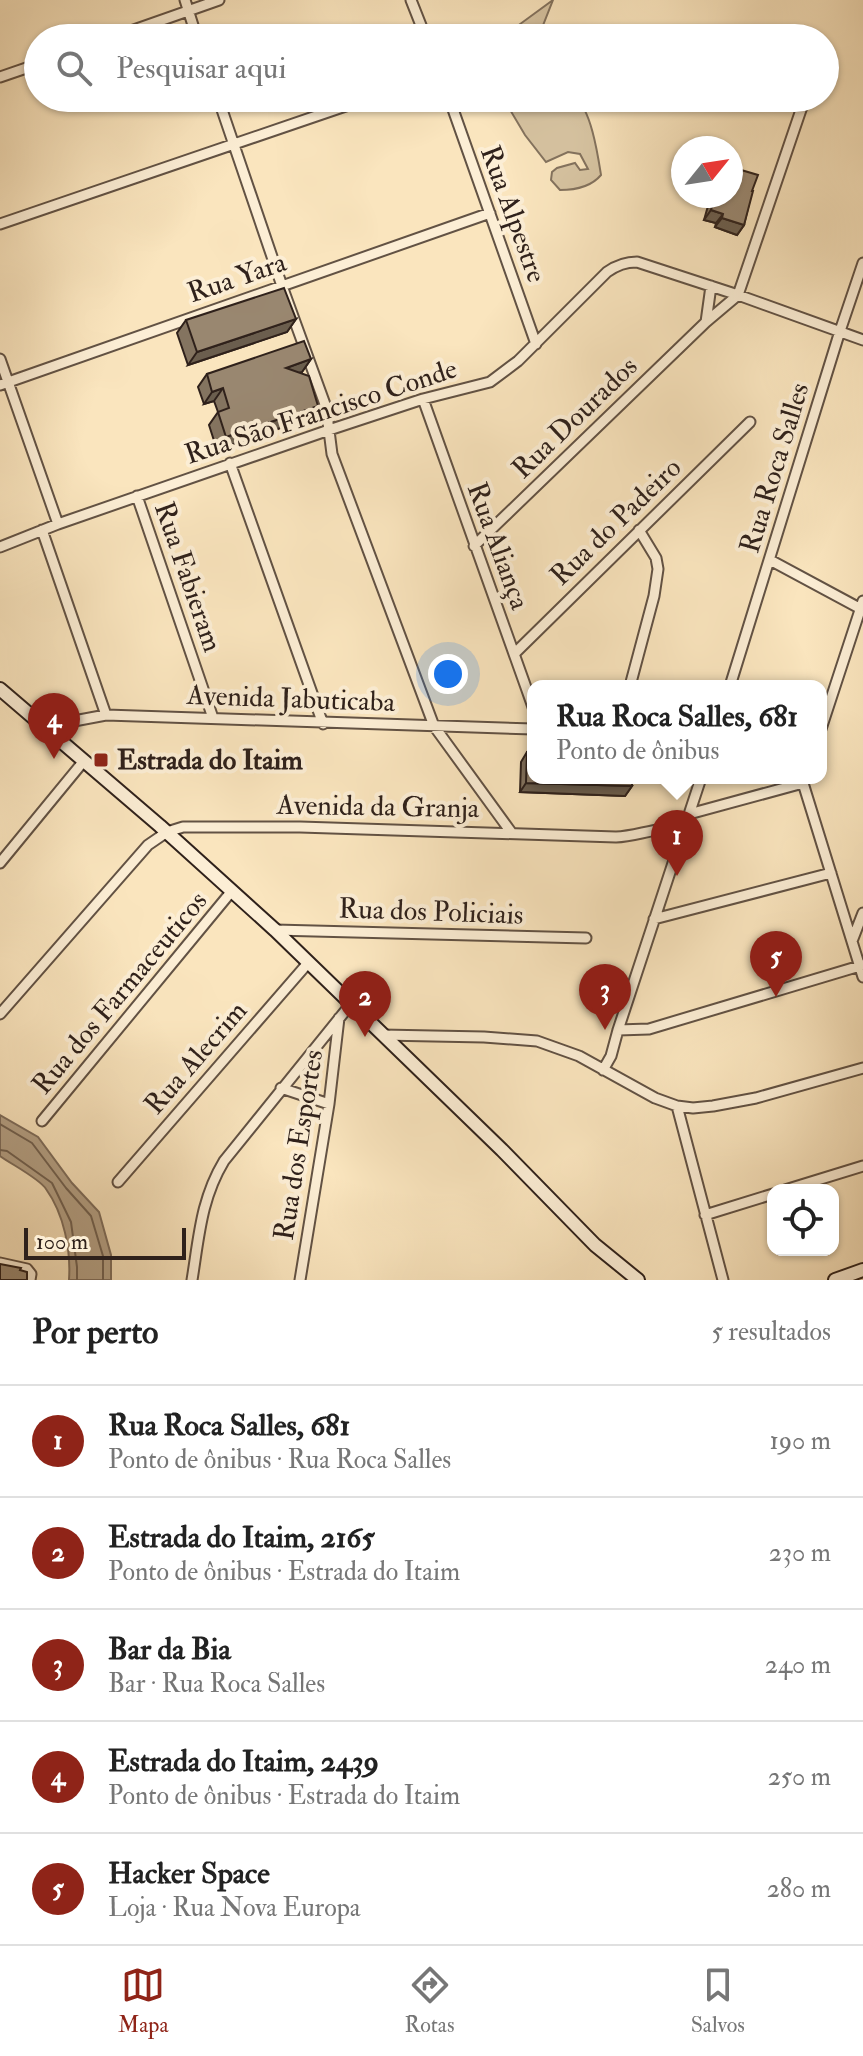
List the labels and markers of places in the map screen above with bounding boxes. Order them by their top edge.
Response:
pin: 4 [28,693,80,759]
place label: Estrada do Itaim [117,743,303,778]
marker: Estrada do Itaim [92,751,110,769]
pin: 1 [651,810,703,876]
pin: 5 [750,931,802,997]
pin: 3 [579,964,631,1030]
pin: 2 [339,971,391,1037]

